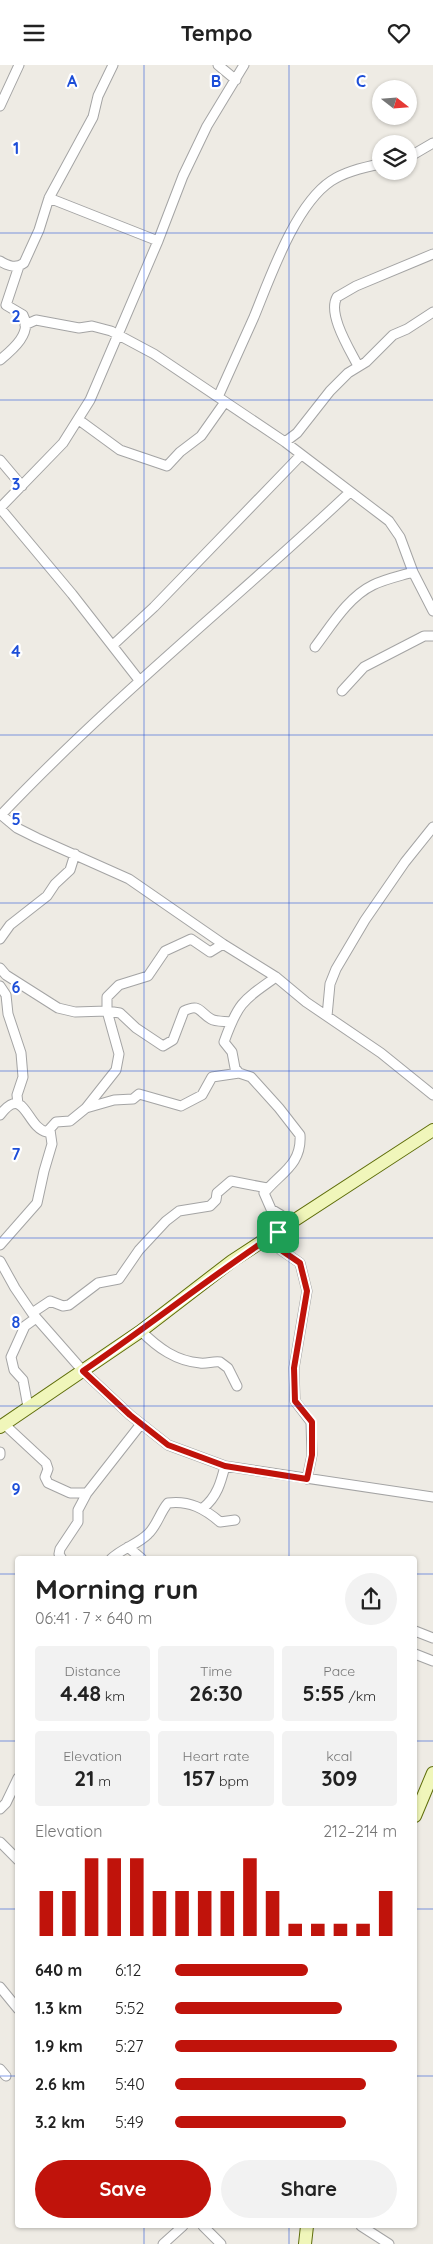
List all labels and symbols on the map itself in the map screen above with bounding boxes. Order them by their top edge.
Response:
text: A [67,71,78,91]
text: B [211,71,221,91]
text: C [356,71,366,91]
north arrow [372,80,418,125]
text: 1 [13,138,19,158]
text: 2 [11,306,21,326]
text: 3 [12,474,20,494]
text: 4 [11,641,21,661]
text: 5 [11,809,21,829]
text: 6 [12,977,21,997]
text: 7 [12,1144,21,1164]
pin [257,1211,299,1253]
text: 8 [12,1312,21,1332]
text: 9 [11,1479,21,1499]

